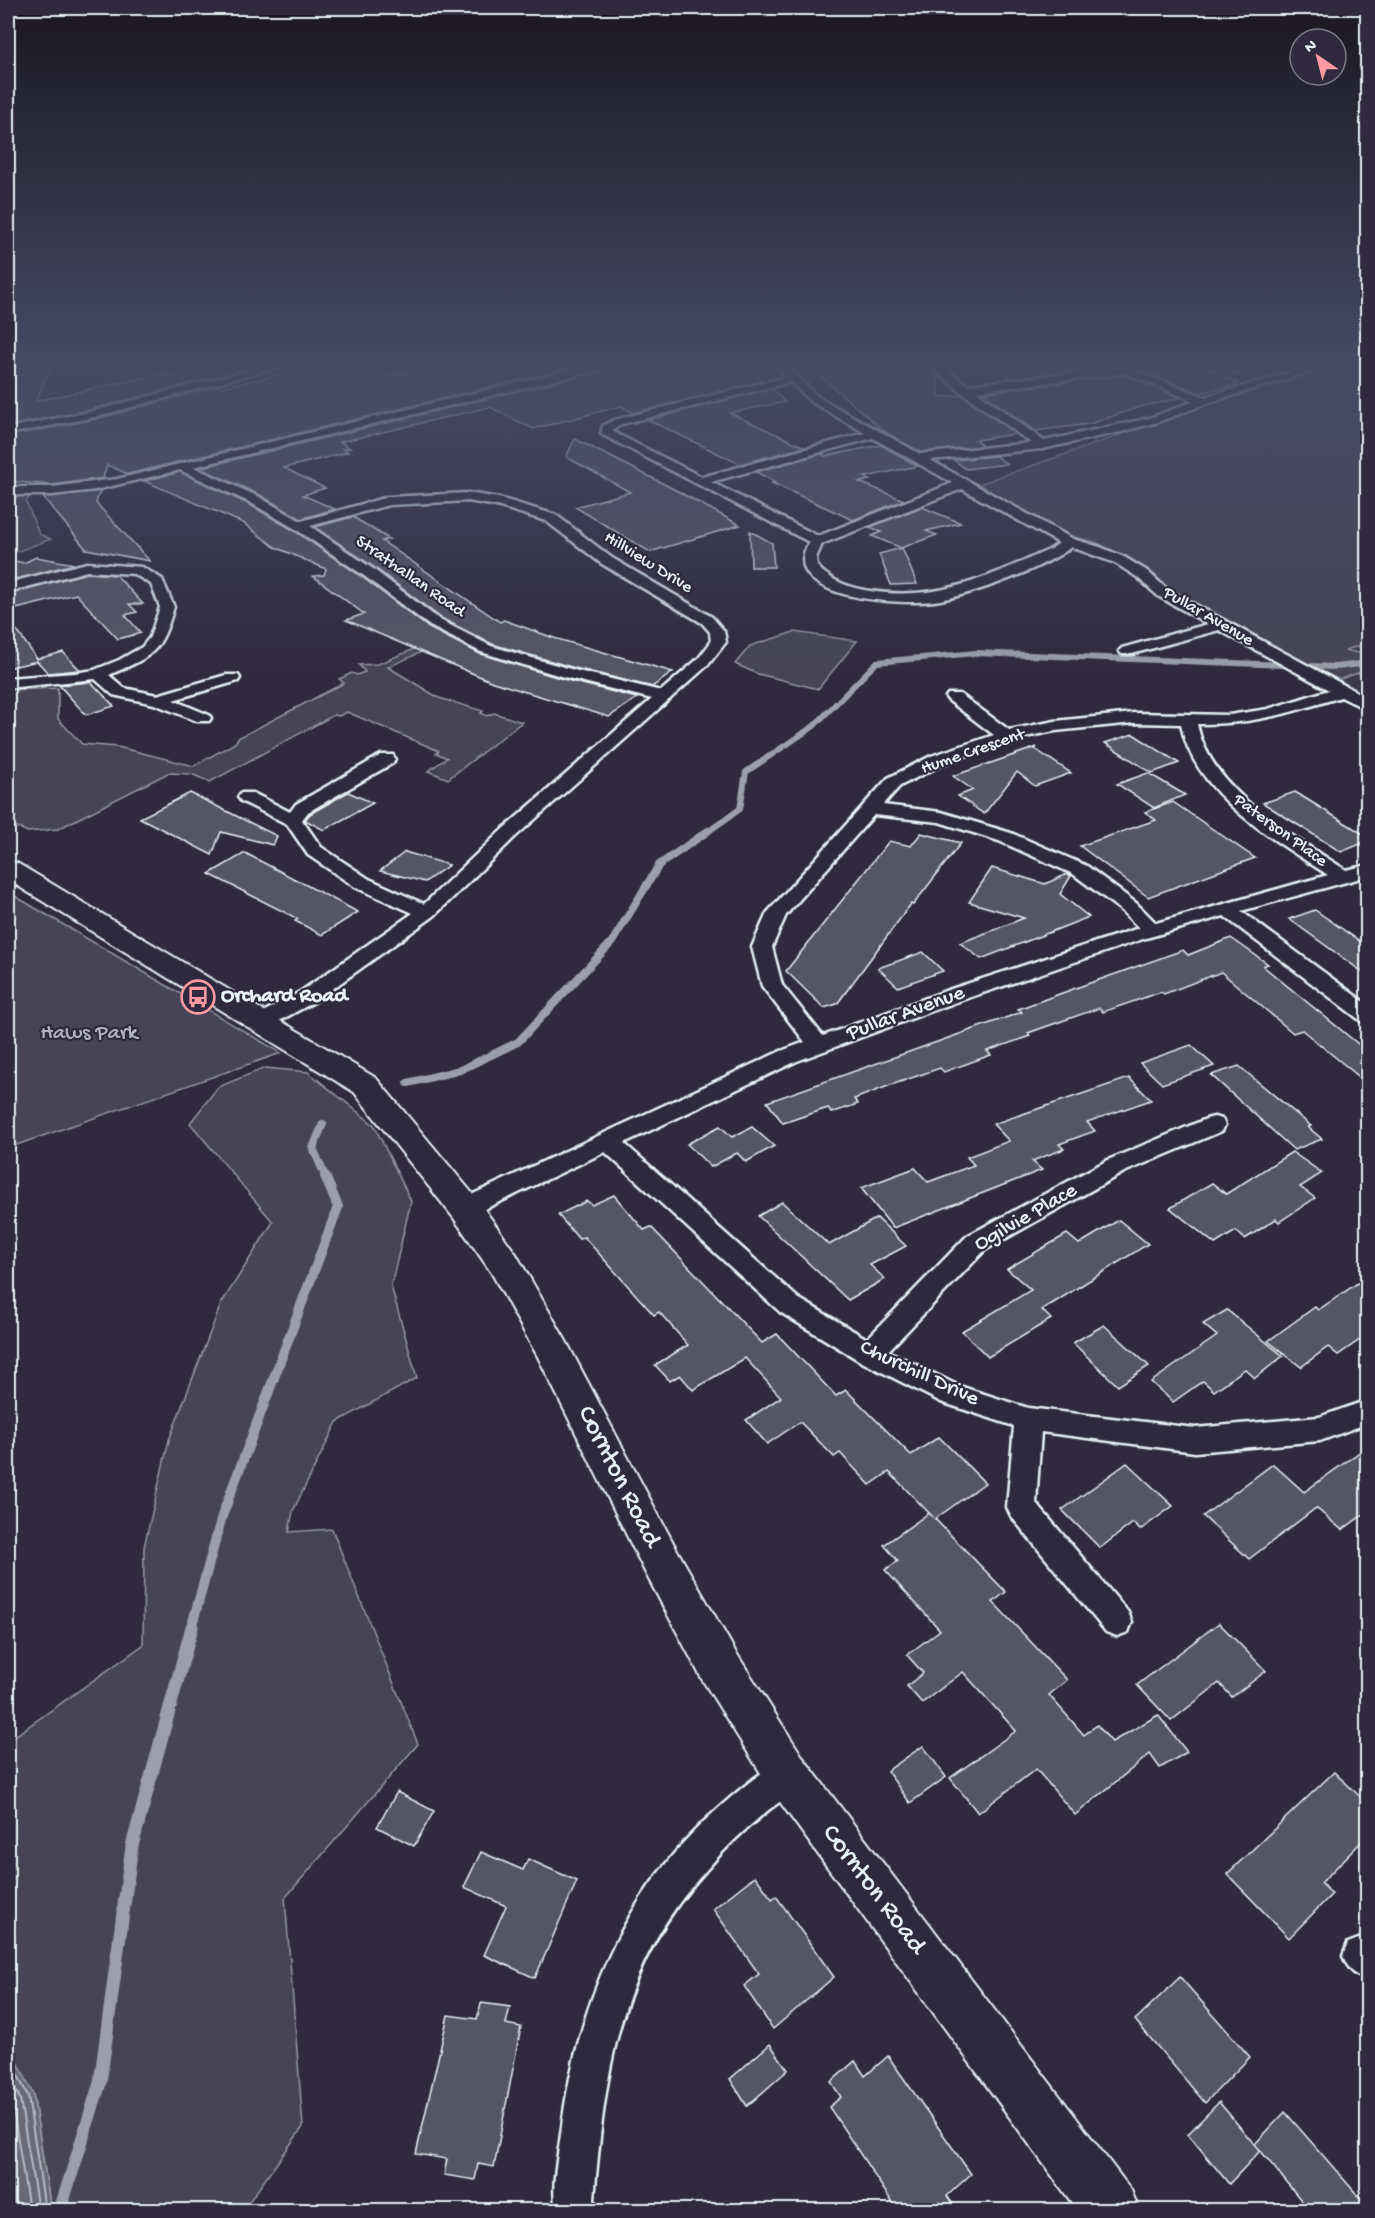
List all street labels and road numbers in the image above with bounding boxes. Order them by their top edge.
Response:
street label: Hillview Drive [600,527,697,599]
street label: Strathallan Road [351,531,470,623]
street label: Pullar Avenue [1158,582,1258,652]
street label: Hume Crescent [918,724,1029,780]
street label: Paterson Place [1228,789,1332,873]
street label: Pullar Avenue [843,980,969,1048]
street label: Ogilvie Place [970,1178,1083,1258]
street label: Churchill Drive [855,1335,983,1413]
street label: Cornton Road [569,1401,668,1555]
street label: Cornton Road [814,1819,934,1963]

